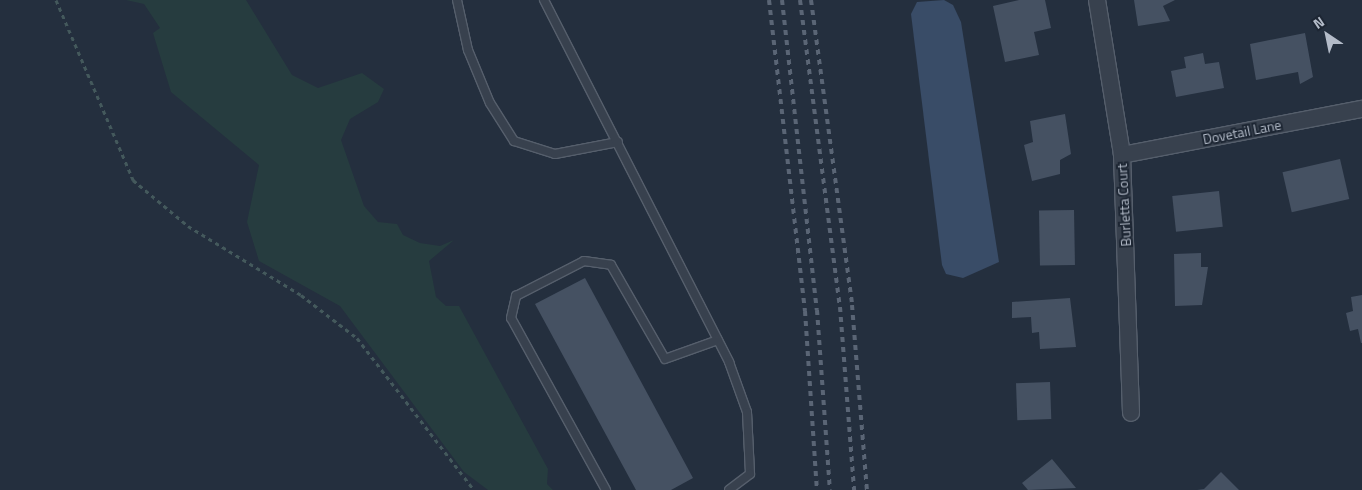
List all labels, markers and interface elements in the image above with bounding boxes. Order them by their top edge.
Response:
north arrow [1302,10,1352,60]
text: N [1308,11,1328,34]
street label: Dovetail Lane [1201,116,1283,148]
street label: Burletta Court [1113,163,1135,247]

